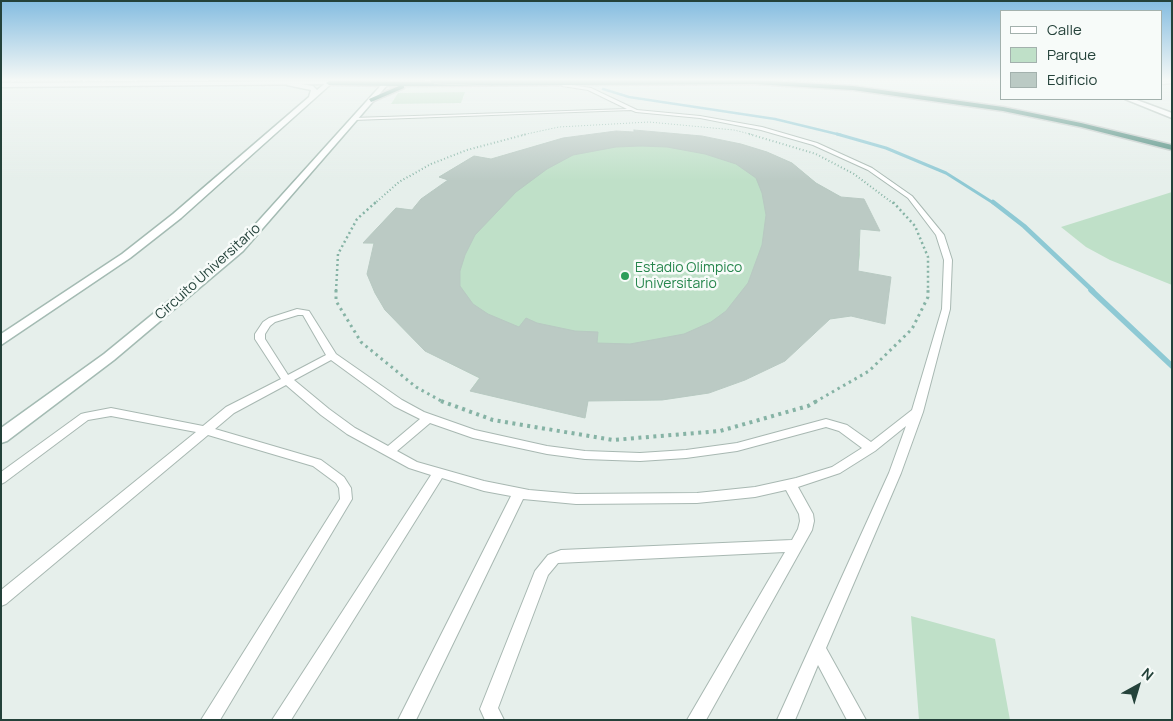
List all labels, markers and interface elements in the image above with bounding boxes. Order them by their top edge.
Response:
legend [1000,10,1163,100]
text: Calle [1047,19,1082,40]
text: Parque [1047,44,1096,65]
text: Edificio [1047,69,1097,90]
street label: Circuito Universitario [152,220,264,324]
place label: Estadio Olímpico Universitario [635,260,742,292]
marker: Estadio Olímpico Universitario [619,270,631,282]
north arrow [1113,661,1163,711]
text: N [1138,663,1158,685]

